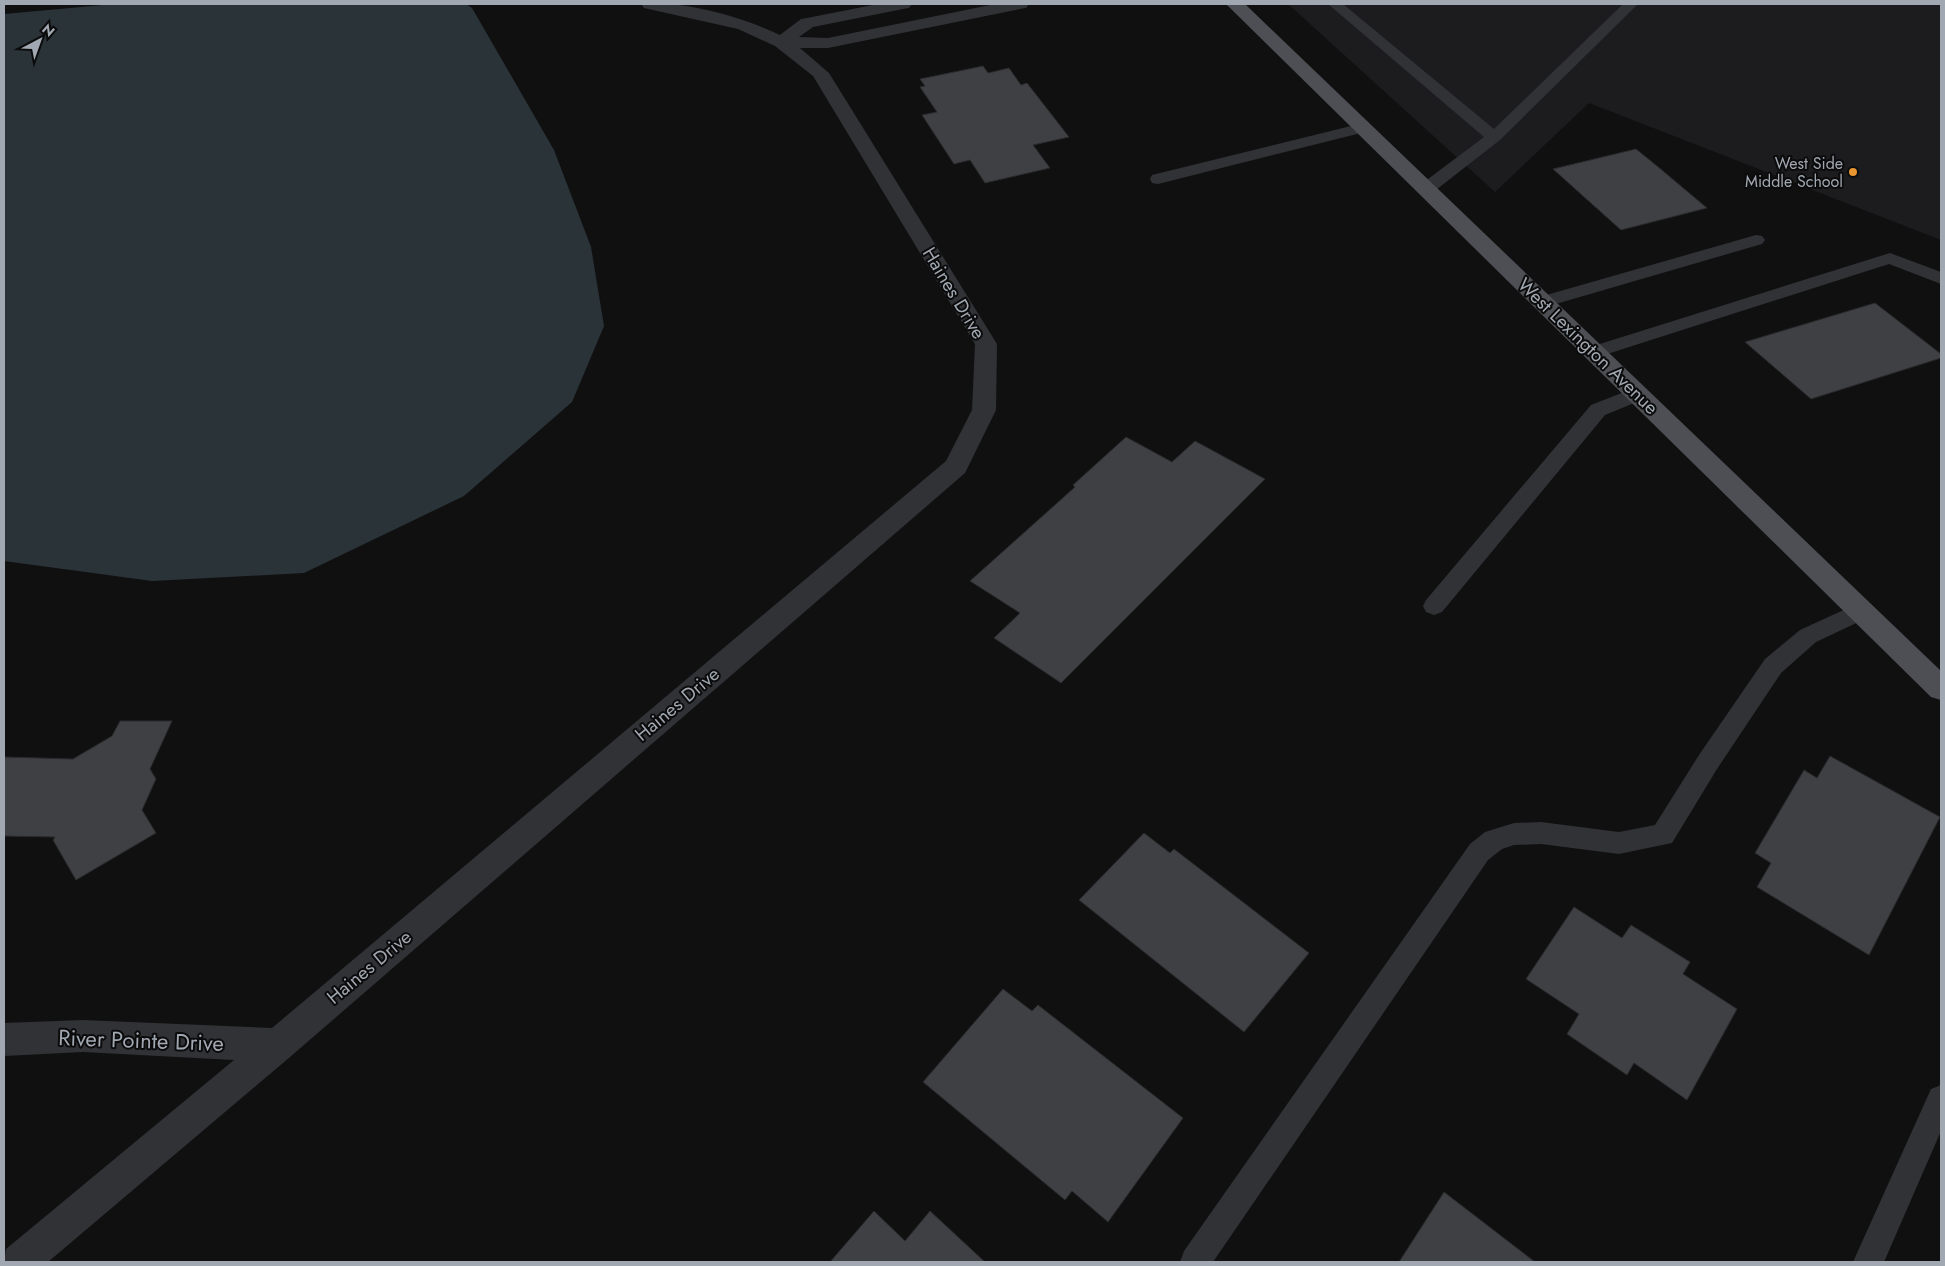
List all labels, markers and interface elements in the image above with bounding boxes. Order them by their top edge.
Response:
north arrow [15,15,65,65]
text: N [38,19,59,41]
place label: West Side Middle School [1745,152,1843,193]
marker: West Side Middle School [1847,166,1859,178]
street label: Haines Drive [916,242,992,344]
street label: West Lexington Avenue [1512,271,1665,421]
street label: Haines Drive [629,660,725,747]
street label: Haines Drive [321,923,417,1010]
street label: River Pointe Drive [58,1021,224,1059]

